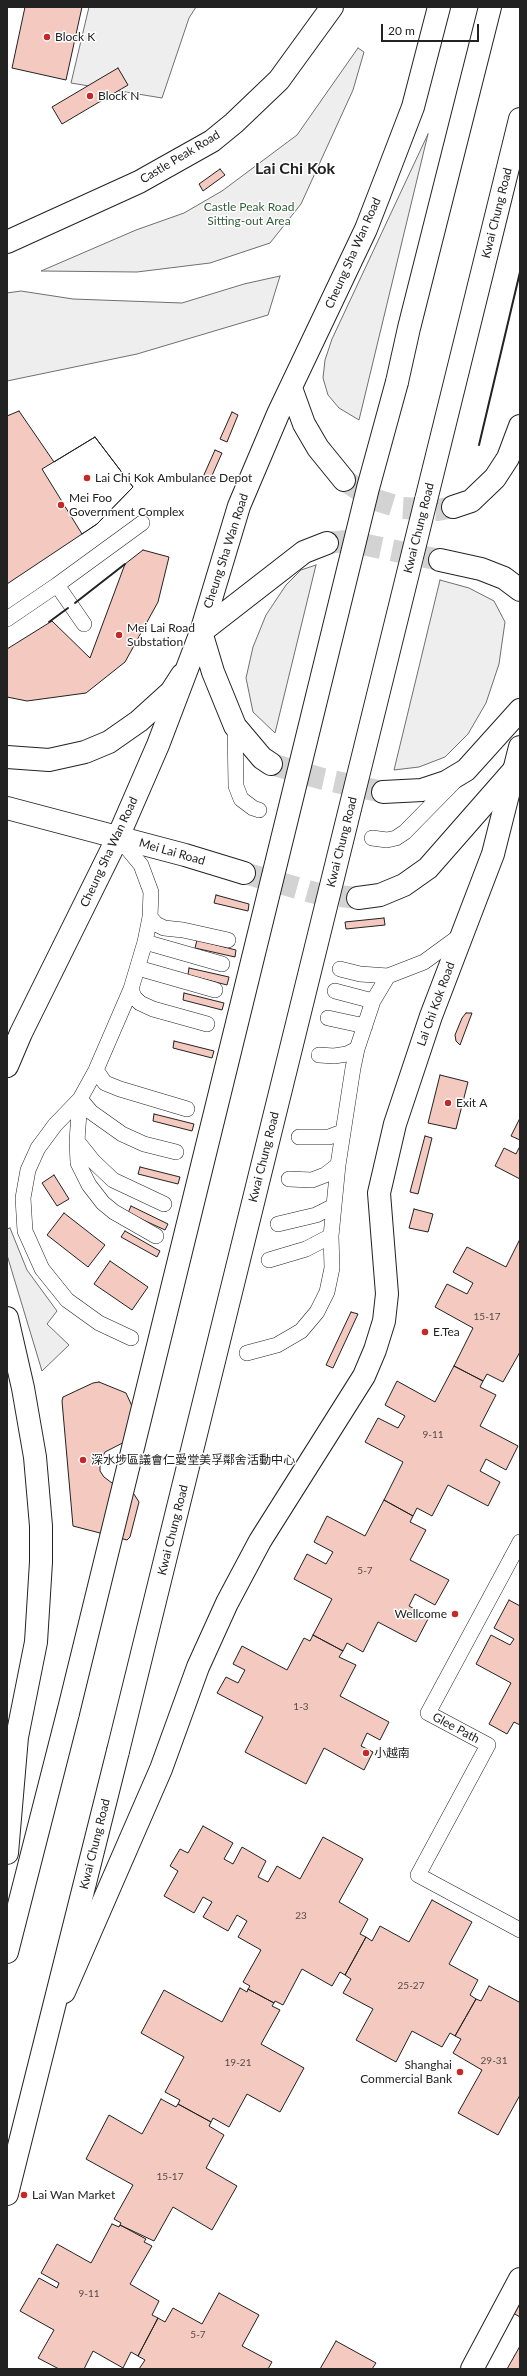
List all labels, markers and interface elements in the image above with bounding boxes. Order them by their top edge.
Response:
scale bar [383,16,481,42]
text: 20 m [388,23,415,38]
place label: Block K [55,30,95,44]
marker: Block K [42,32,52,42]
place label: Block N [98,89,139,103]
marker: Block N [85,91,95,101]
street label: Castle Peak Road [137,127,223,187]
district label: Lai Chi Kok [255,159,335,179]
street label: Kwai Chung Road [479,166,515,260]
street label: Cheung Sha Wan Road [322,195,384,311]
park label: Castle Peak Road Sitting-out Area [204,200,294,228]
place label: Lai Chi Kok Ambulance Depot [95,471,252,485]
marker: Lai Chi Kok Ambulance Depot [82,473,92,483]
street label: Kwai Chung Road [401,481,437,575]
place label: Mei Foo Government Complex [69,491,184,519]
street label: Cheung Sha Wan Road [201,492,251,610]
marker: Mei Foo Government Complex [56,500,66,510]
place label: Mei Lai Road Substation [127,621,195,649]
marker: Mei Lai Road Substation [114,630,124,640]
street label: Cheung Sha Wan Road [77,795,141,909]
street label: Kwai Chung Road [324,795,360,889]
street label: Mei Lai Road [137,836,207,868]
street label: Lai Chi Kok Road [414,960,458,1048]
place label: Exit A [456,1096,487,1110]
marker: Exit A [443,1098,453,1108]
street label: Kwai Chung Road [246,1110,282,1204]
house number: 15-17 [474,1311,500,1323]
place label: E.Tea [433,1325,460,1339]
marker: E.Tea [420,1327,430,1337]
house number: 9-11 [422,1429,444,1441]
place label: 深水埗區議會仁愛堂美孚鄰舍活動中心 [91,1453,295,1467]
marker: 深水埗區議會仁愛堂美孚鄰舍活動中心 [78,1455,88,1465]
street label: Kwai Chung Road [155,1483,191,1577]
house number: 5-7 [357,1565,373,1577]
place label: Wellcome [395,1607,447,1621]
marker: Wellcome [450,1609,460,1619]
house number: 1-3 [293,1701,309,1713]
street label: Glee Path [430,1710,482,1746]
place label: 小越南 [374,1746,410,1760]
marker: 小越南 [361,1748,371,1758]
street label: Kwai Chung Road [77,1797,113,1891]
house number: 23 [295,1910,307,1922]
house number: 25-27 [398,1980,424,1992]
house number: 29-31 [481,2055,507,2067]
house number: 19-21 [225,2057,251,2069]
place label: Shanghai Commercial Bank [360,2058,452,2086]
marker: Shanghai Commercial Bank [455,2067,465,2077]
house number: 15-17 [157,2171,183,2183]
place label: Lai Wan Market [32,2188,115,2202]
marker: Lai Wan Market [19,2190,29,2200]
house number: 9-11 [78,2288,100,2300]
house number: 5-7 [190,2329,206,2341]

